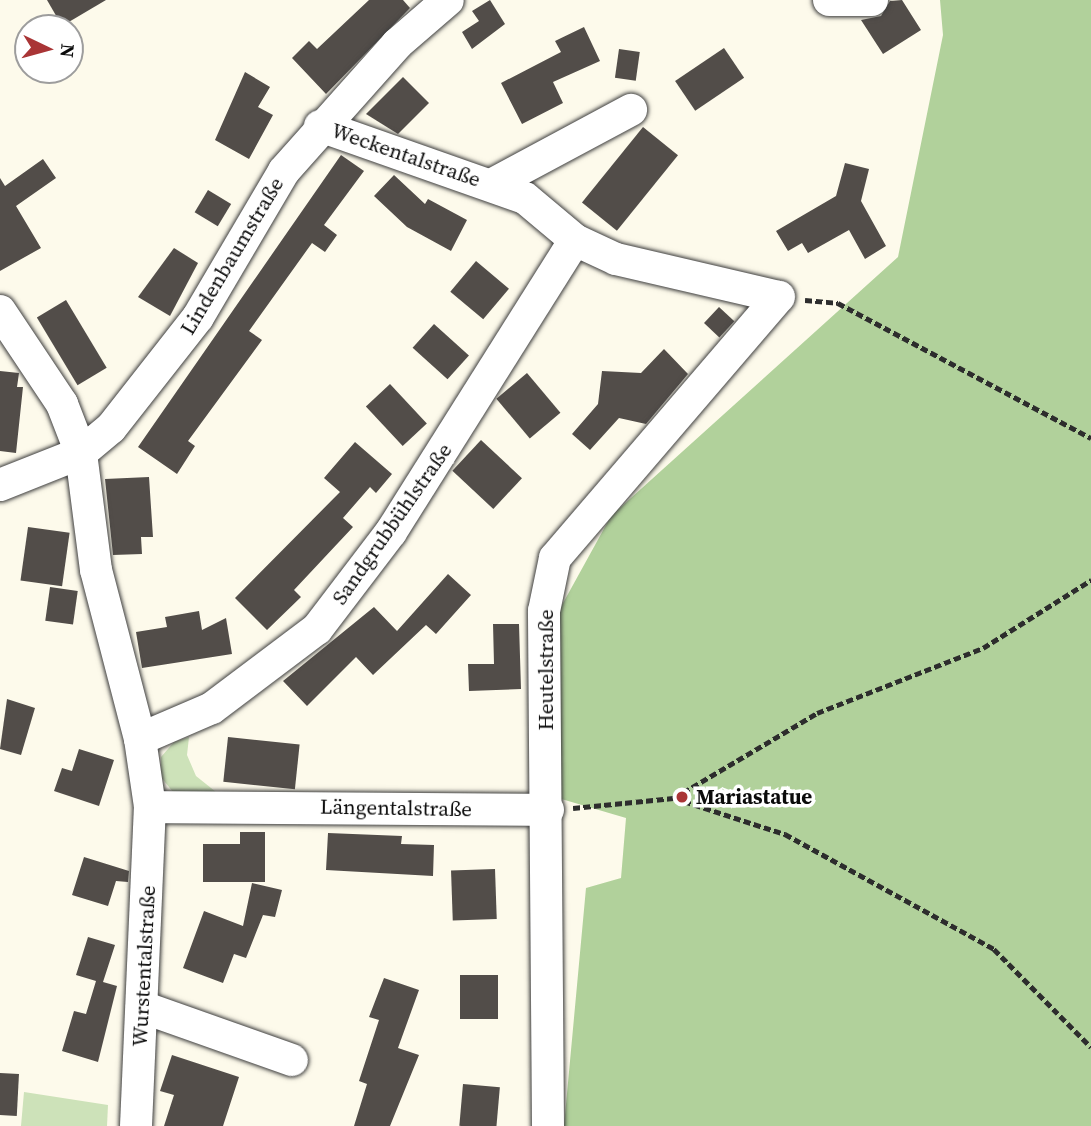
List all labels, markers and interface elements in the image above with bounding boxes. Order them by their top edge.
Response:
north arrow [14,14,84,84]
text: N [54,43,81,59]
street label: Weckentalstraße [328,118,484,192]
street label: Lindenbaumstraße [175,173,289,339]
street label: Sandgrubbühlstraße [327,438,457,610]
street label: Heutelstraße [533,609,559,731]
place label: Mariastatue [696,784,812,810]
marker: Mariastatue [674,789,690,805]
street label: Längentalstraße [320,794,472,822]
street label: Wurstentalstraße [127,885,161,1047]

